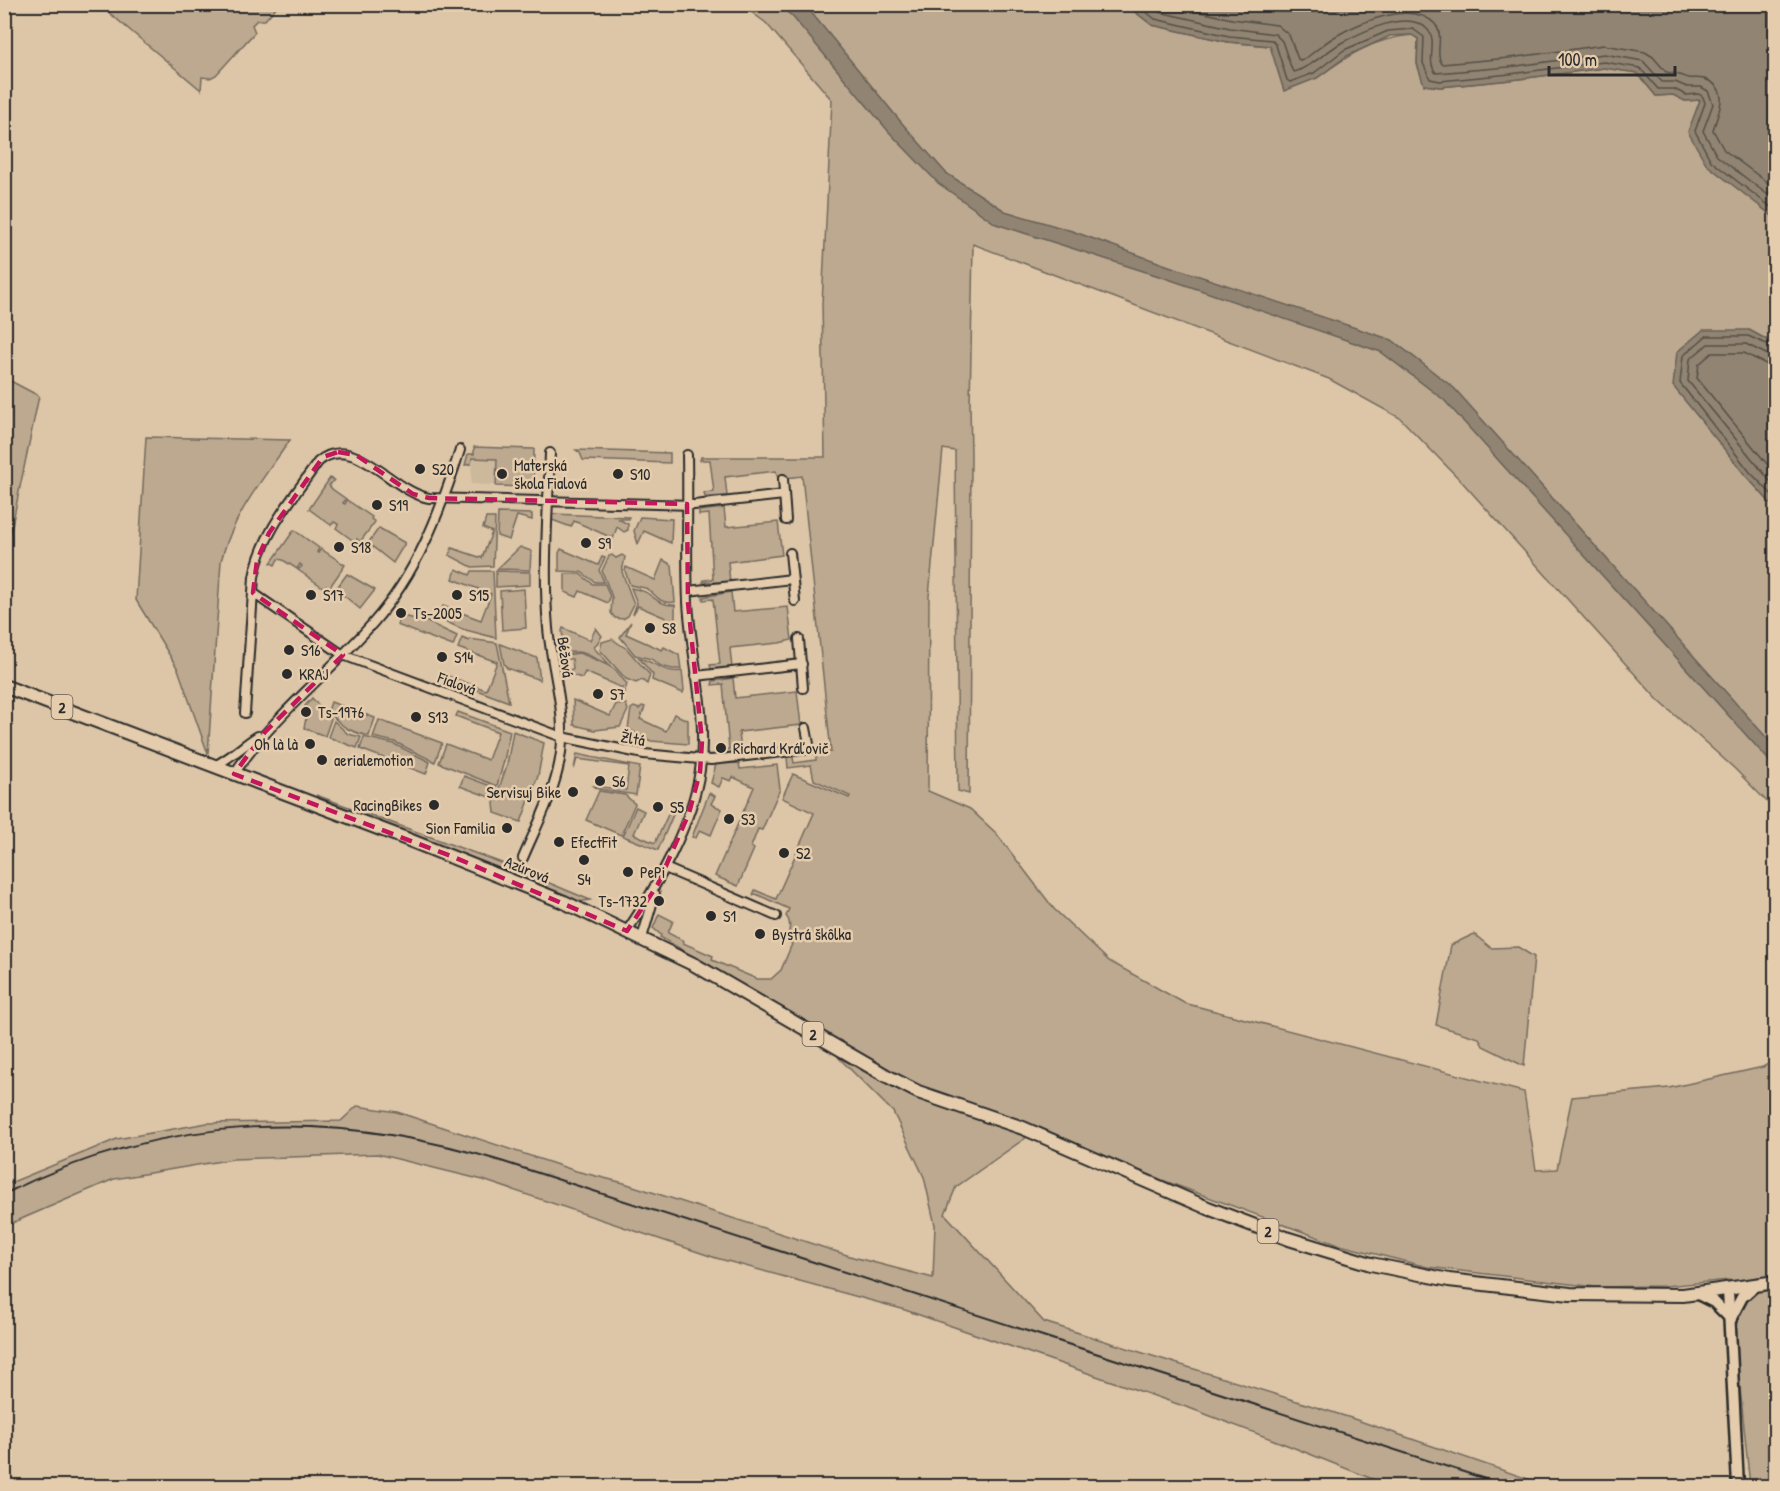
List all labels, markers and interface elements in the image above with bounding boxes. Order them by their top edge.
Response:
scale bar [1549,39,1675,77]
text: 100 m [1558,47,1597,72]
place label: Materská škola Fialová [514,454,587,494]
place label: S20 [432,458,454,480]
marker: S20 [413,462,427,476]
place label: S10 [630,463,650,485]
marker: Materská škola Fialová [495,467,509,481]
marker: S10 [611,467,625,481]
place label: S19 [389,494,408,516]
marker: S19 [370,498,384,512]
place label: S9 [598,532,611,554]
place label: S18 [351,536,371,558]
marker: S9 [579,536,593,550]
marker: S18 [332,540,346,554]
place label: S17 [323,584,344,606]
place label: S15 [469,584,489,606]
marker: S17 [304,588,318,602]
marker: S15 [450,588,464,602]
place label: Ts-2005 [413,602,462,624]
marker: Ts-2005 [394,606,408,620]
place label: S8 [662,617,676,639]
marker: S8 [643,621,657,635]
street label: Béžová [552,635,580,679]
place label: S16 [301,639,321,661]
marker: S16 [282,643,296,657]
place label: S14 [454,646,473,668]
marker: S14 [435,650,449,664]
place label: KRAJ [299,663,328,685]
street label: Fialová [434,666,479,700]
marker: KRAJ [280,667,294,681]
place label: S7 [610,683,625,705]
marker: S7 [591,687,605,701]
road number: 2 [52,695,72,719]
place label: Ts-1976 [318,701,364,723]
marker: Ts-1976 [299,705,313,719]
place label: S13 [428,706,448,728]
marker: S13 [409,710,423,724]
street label: Žltá [619,725,647,751]
place label: Oh là là [254,733,298,755]
marker: Oh là là [303,737,317,751]
place label: Richard Kráľovič [733,737,829,759]
marker: Richard Kráľovič [714,741,728,755]
place label: aerialemotion [334,749,413,771]
marker: aerialemotion [315,753,329,767]
place label: S6 [612,770,626,792]
marker: S6 [593,774,607,788]
place label: Servisuj Bike [486,781,562,803]
marker: Servisuj Bike [566,785,580,799]
place label: RacingBikes [353,794,422,816]
place label: S5 [670,796,684,818]
marker: RacingBikes [427,798,441,812]
marker: S5 [651,800,665,814]
place label: S3 [741,808,756,830]
marker: S3 [722,812,736,826]
place label: Sion Familia [426,817,495,839]
marker: Sion Familia [500,821,514,835]
place label: EfectFit [571,831,617,853]
marker: EfectFit [552,835,566,849]
place label: S2 [796,842,811,864]
marker: S2 [777,846,791,860]
street label: Azúrová [501,850,553,888]
marker: S4 [577,853,591,867]
place label: PePi [640,861,665,883]
marker: PePi [621,865,635,879]
place label: S4 [577,868,591,890]
place label: Ts-1732 [599,890,648,912]
marker: Ts-1732 [652,894,666,908]
place label: S1 [723,905,736,927]
marker: S1 [704,909,718,923]
place label: Bystrá škôlka [772,923,851,945]
marker: Bystrá škôlka [753,927,767,941]
road number: 2 [802,1022,824,1046]
road number: 2 [1258,1219,1278,1243]

